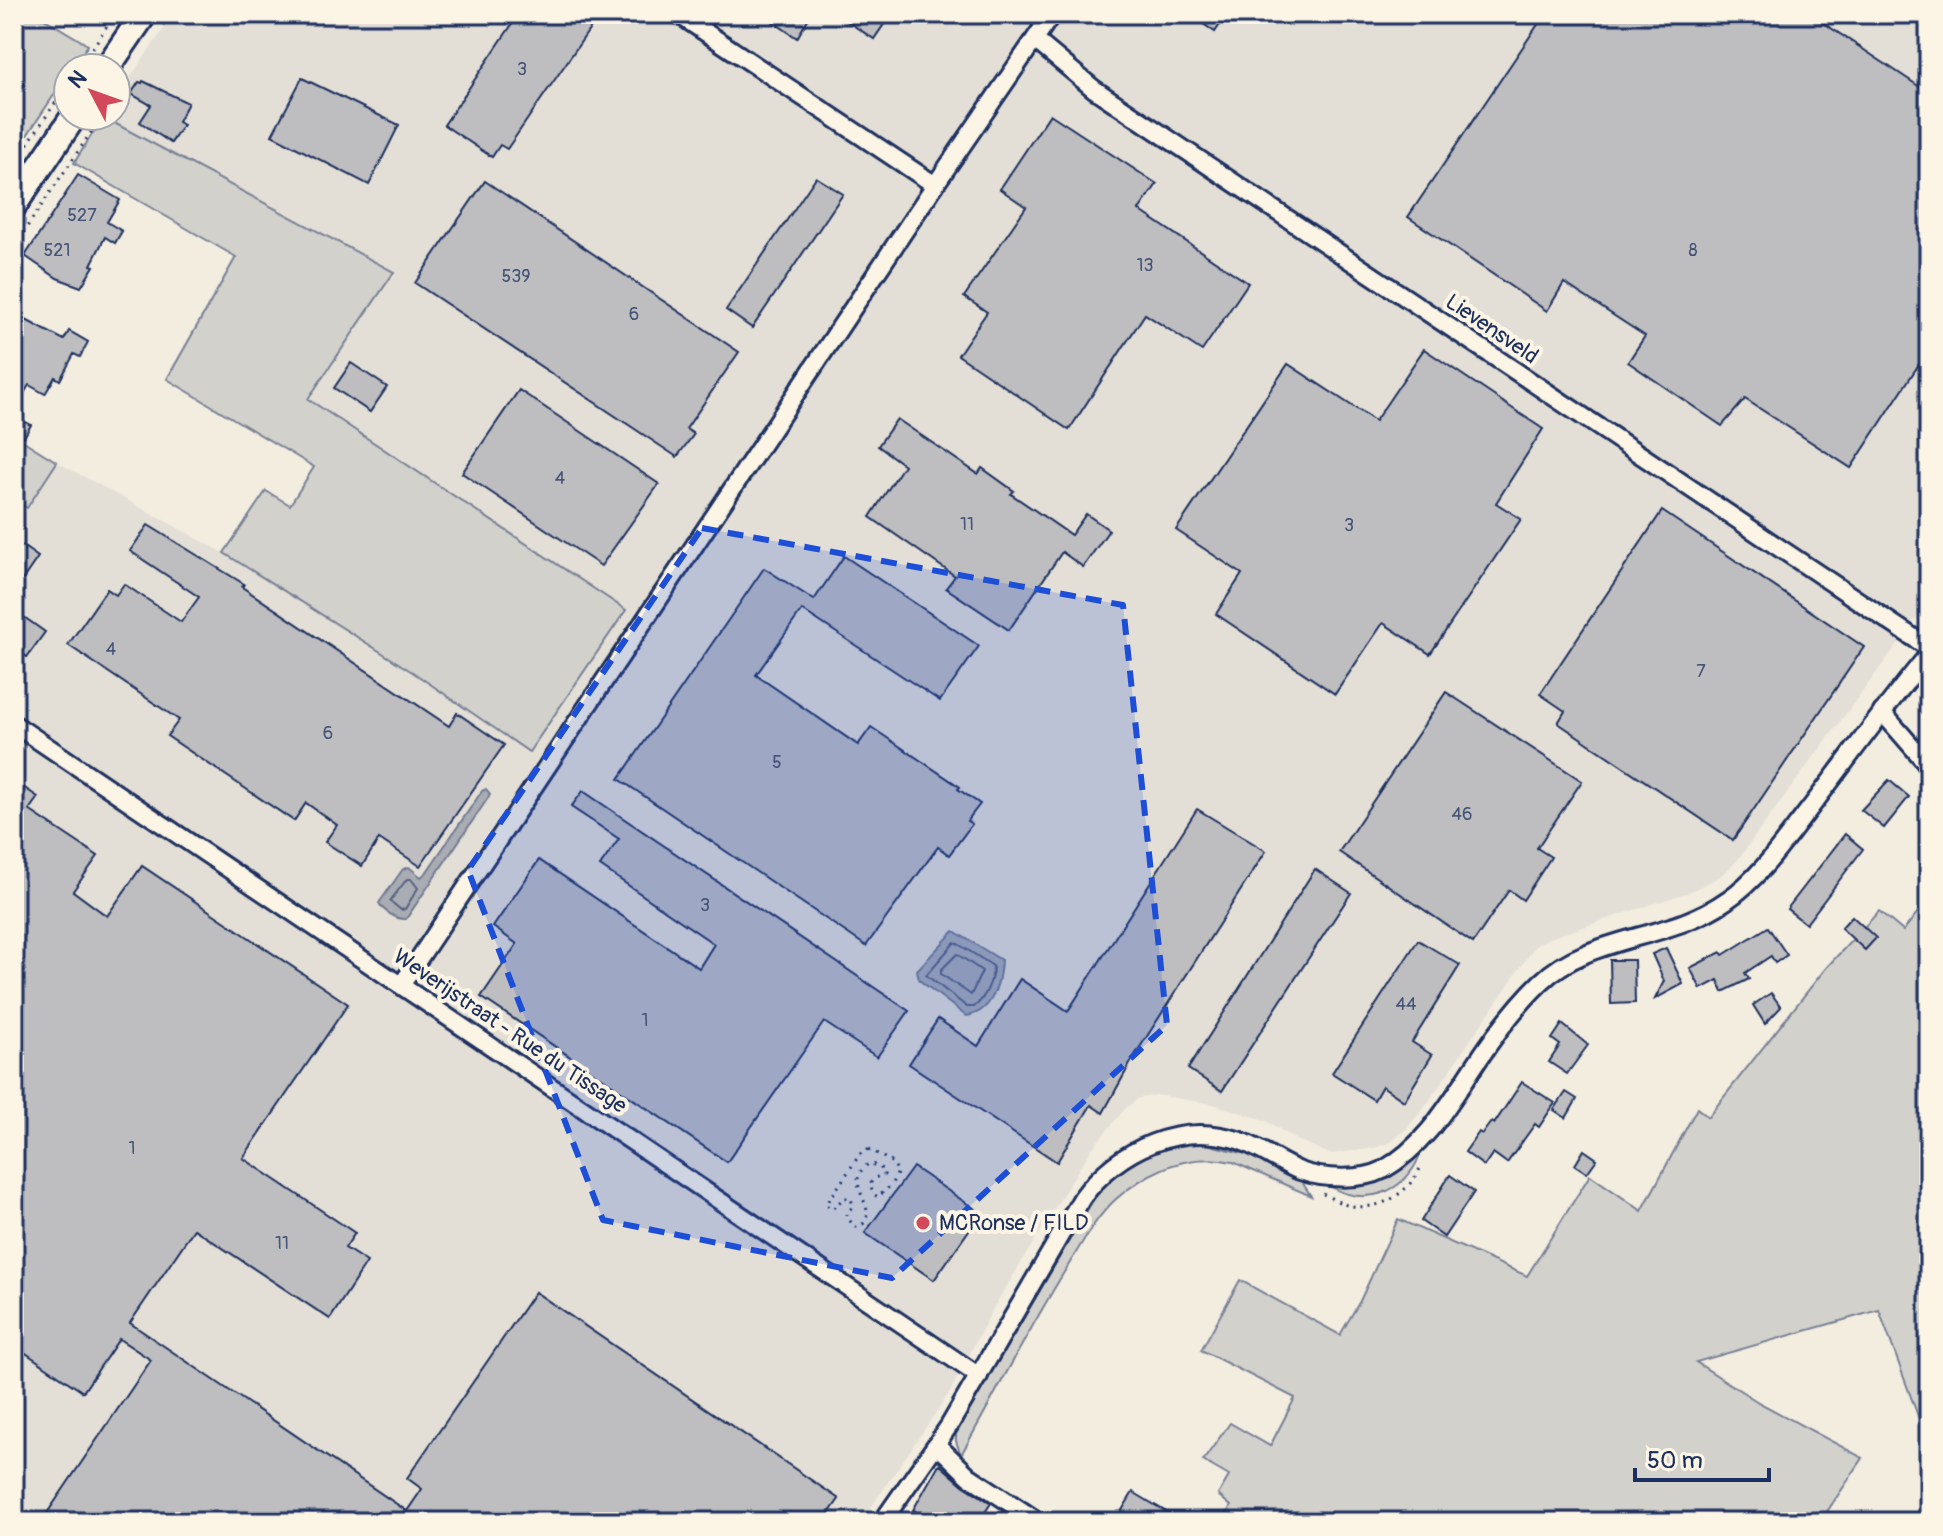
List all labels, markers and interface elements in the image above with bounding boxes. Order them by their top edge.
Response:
north arrow [52,52,132,132]
house number: 3 [517,58,527,81]
text: N [62,65,93,94]
house number: 527 [67,204,97,227]
house number: 521 [44,239,70,262]
house number: 8 [1688,239,1698,262]
house number: 13 [1136,254,1154,277]
house number: 539 [501,265,531,288]
street label: Lievensveld [1440,288,1544,370]
house number: 6 [629,303,639,326]
house number: 4 [555,467,566,490]
house number: 11 [960,513,974,536]
house number: 3 [1344,514,1354,537]
house number: 4 [106,638,117,661]
house number: 7 [1696,660,1706,683]
house number: 6 [323,722,333,745]
house number: 5 [772,751,782,774]
house number: 46 [1452,803,1472,826]
house number: 3 [700,894,710,917]
street label: Weverijstraat - Rue du Tissage [388,942,632,1120]
house number: 44 [1396,993,1417,1016]
house number: 1 [641,1009,649,1032]
house number: 1 [128,1137,136,1160]
place label: MCRonse / FILD [939,1209,1089,1237]
marker: MCRonse / FILD [914,1214,932,1232]
house number: 11 [275,1232,289,1255]
scale bar [1635,1432,1769,1482]
text: 50 m [1647,1446,1703,1475]

